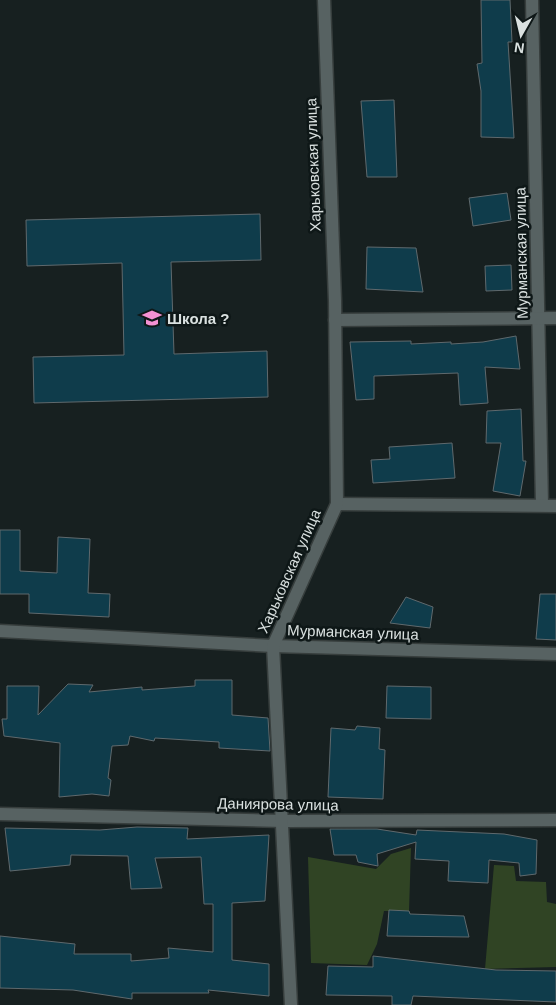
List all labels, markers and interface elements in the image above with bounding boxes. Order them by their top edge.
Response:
north arrow [496,10,546,60]
text: N [513,39,525,57]
street label: Харьковская улица [302,97,324,232]
street label: Мурманская улица [511,186,531,319]
school or university icon: Школа ? [141,307,163,329]
place label: Школа ? [167,310,229,327]
street label: Харьковская улица [254,506,324,636]
street label: Мурманская улица [287,621,420,643]
street label: Даниярова улица [217,794,340,814]

